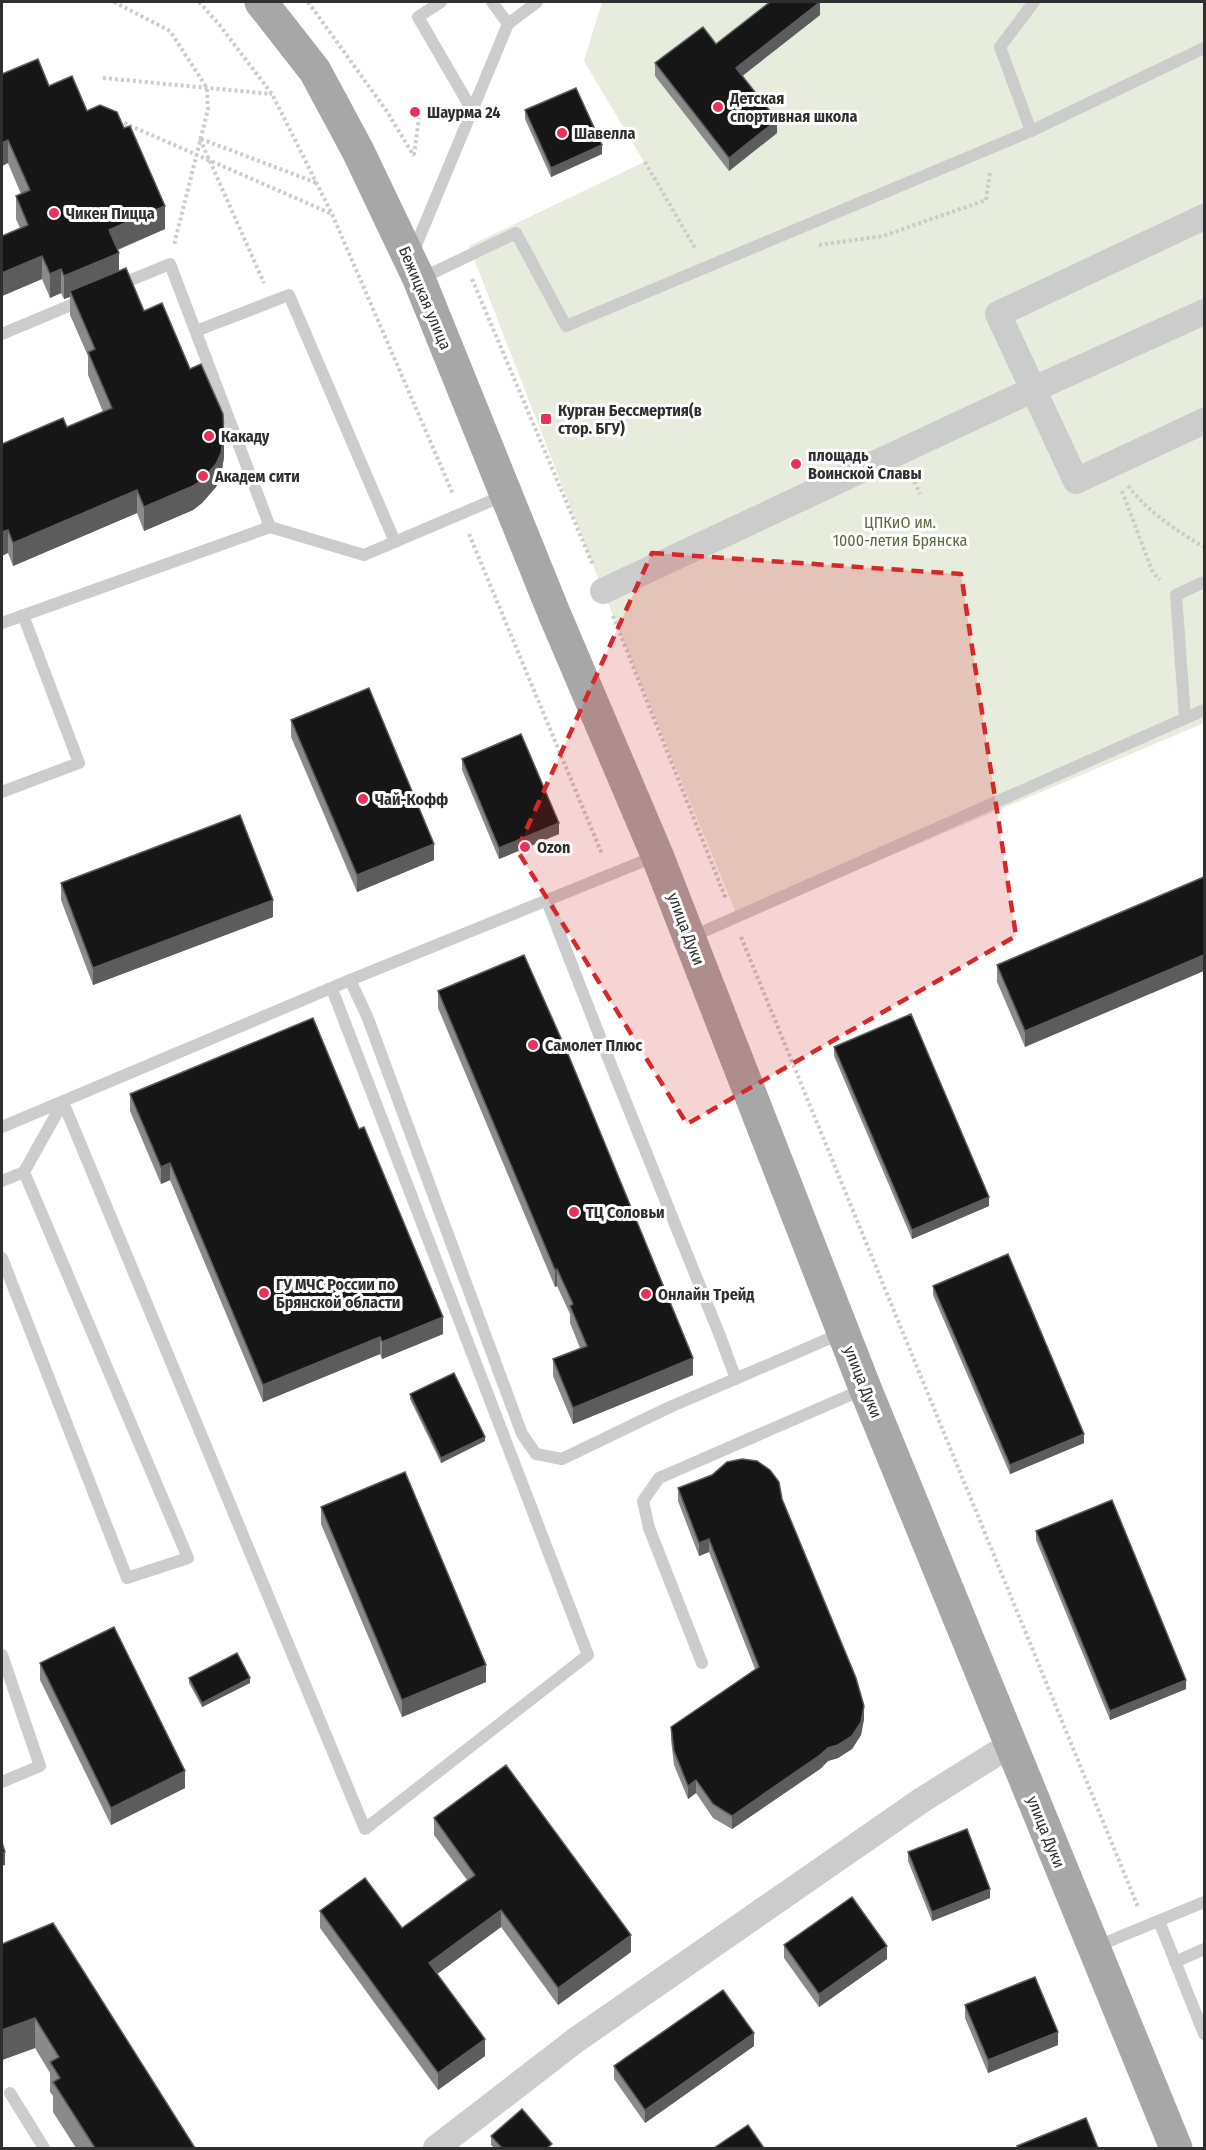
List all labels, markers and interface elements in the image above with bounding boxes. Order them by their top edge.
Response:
place label: Детская спортивная школа [729,89,857,126]
marker: Детская спортивная школа [711,100,725,114]
place label: Шаурма 24 [427,103,501,122]
marker: Шаурма 24 [408,105,422,119]
place label: Шавелла [574,124,635,143]
marker: Шавелла [555,126,569,140]
place label: Чикен Пицца [66,204,155,223]
marker: Чикен Пицца [47,206,61,220]
street label: Бежицкая улица [395,244,455,353]
place label: Курган Бессмертия(в стор. БГУ) [558,401,702,438]
marker: Курган Бессмертия(в стор. БГУ) [539,412,553,426]
place label: Какаду [221,427,270,446]
marker: Какаду [202,429,216,443]
place label: площадь Воинской Славы [808,446,922,483]
marker: площадь Воинской Славы [789,457,803,471]
place label: Академ сити [214,467,300,486]
marker: Академ сити [196,469,210,483]
park label: ЦПКиО им. 1000-летия Брянска [833,513,967,550]
place label: Чай-Кофф [375,790,448,809]
marker: Чай-Кофф [356,792,370,806]
place label: Ozon [537,838,570,857]
marker: Ozon [518,840,532,854]
street label: улица Дуки [664,890,708,968]
place label: Самолет Плюс [545,1036,642,1055]
marker: Самолет Плюс [526,1038,540,1052]
place label: ТЦ Соловьи [586,1203,665,1222]
marker: ТЦ Соловьи [567,1205,581,1219]
place label: ГУ МЧС России по Брянской области [276,1275,400,1312]
place label: Онлайн Трейд [658,1285,754,1304]
marker: ГУ МЧС России по Брянской области [257,1286,271,1300]
marker: Онлайн Трейд [639,1287,653,1301]
street label: улица Дуки [840,1343,886,1421]
street label: улица Дуки [1023,1793,1069,1871]

